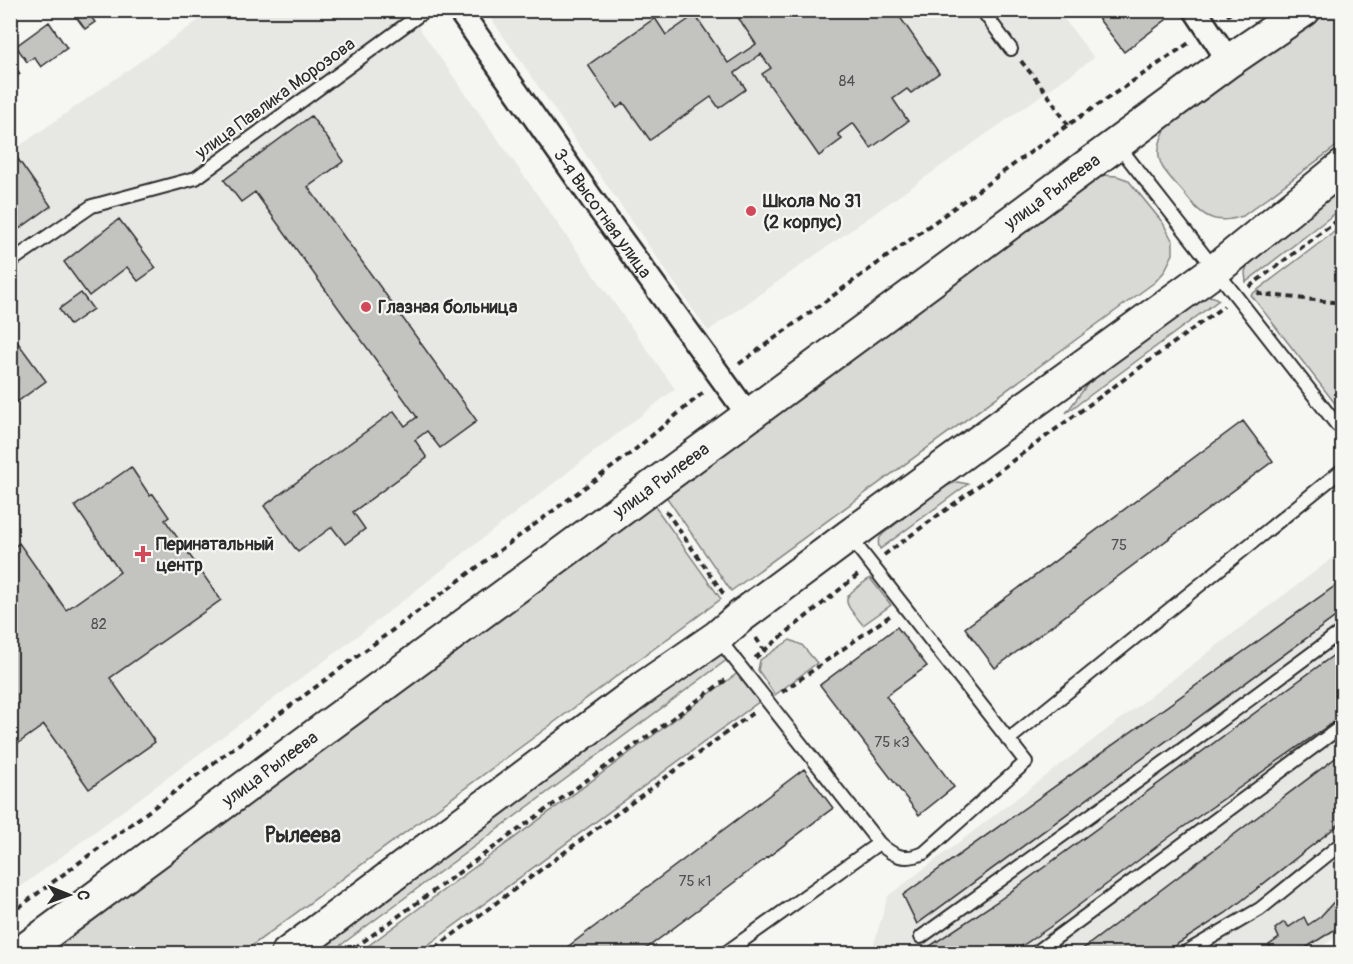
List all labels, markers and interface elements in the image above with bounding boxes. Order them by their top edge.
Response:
street label: улица Павлика Морозова [190,33,360,165]
house number: 84 [839,72,855,91]
street label: 3-я Высотная улица [548,144,657,283]
street label: улица Рылеева [999,149,1105,236]
place label: Школа № 31 (2 корпус) [762,190,861,234]
marker: Школа № 31 (2 корпус) [744,204,758,218]
place label: Глазная больница [378,296,518,319]
marker: Глазная больница [359,300,373,314]
street label: улица Рылеева [608,438,714,524]
place label: Перинатальный центр [156,533,274,577]
house number: 75 [1111,536,1127,555]
marker: Перинатальный центр [134,545,152,563]
house number: 82 [91,615,107,634]
street label: улица Рылеева [217,726,323,813]
house number: 75 к3 [874,733,910,752]
district label: Рылеева [265,822,341,849]
north arrow [39,865,99,925]
house number: 75 к1 [679,872,711,891]
text: С [73,890,93,900]

